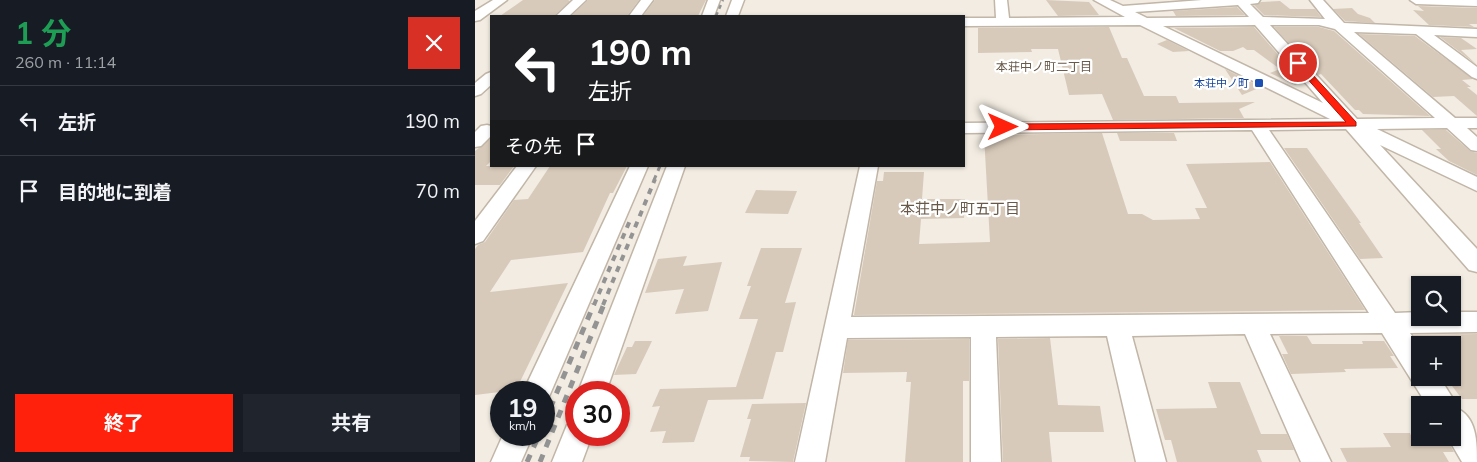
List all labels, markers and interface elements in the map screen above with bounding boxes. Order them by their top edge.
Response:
text: 1 分 [15,14,71,52]
button: close [408,17,460,69]
text: 190 m [588,30,692,74]
icon: left [505,35,570,100]
pin [1277,42,1319,84]
icon: arrive [1284,49,1312,77]
text: 260 m · 11:14 [15,52,116,72]
district label: 本荘中ノ町二丁目 [996,59,1092,74]
place label: 本荘中ノ町 [1194,76,1249,90]
text: 左折 [588,77,632,105]
marker: 本荘中ノ町 [1253,77,1265,89]
position arrow [976,100,1028,152]
icon: left [15,107,43,135]
text: 190 m [404,109,460,133]
text: 左折 [58,110,96,134]
icon: arrive [572,130,600,158]
text: その先 [505,134,562,158]
icon: arrive [15,177,43,205]
text: 70 m [416,179,460,203]
text: 目的地に到着 [58,180,172,204]
district label: 本荘中ノ町五丁目 [900,199,1020,218]
map controls [1411,276,1461,446]
button: search [1411,276,1461,326]
button: + [1411,336,1461,386]
speed limit sign: 30 [565,381,630,446]
text: 19 [507,392,538,423]
button: 終了 [15,394,233,452]
button: 共有 [243,394,460,452]
button: − [1411,396,1461,446]
text: km/h [509,418,536,433]

